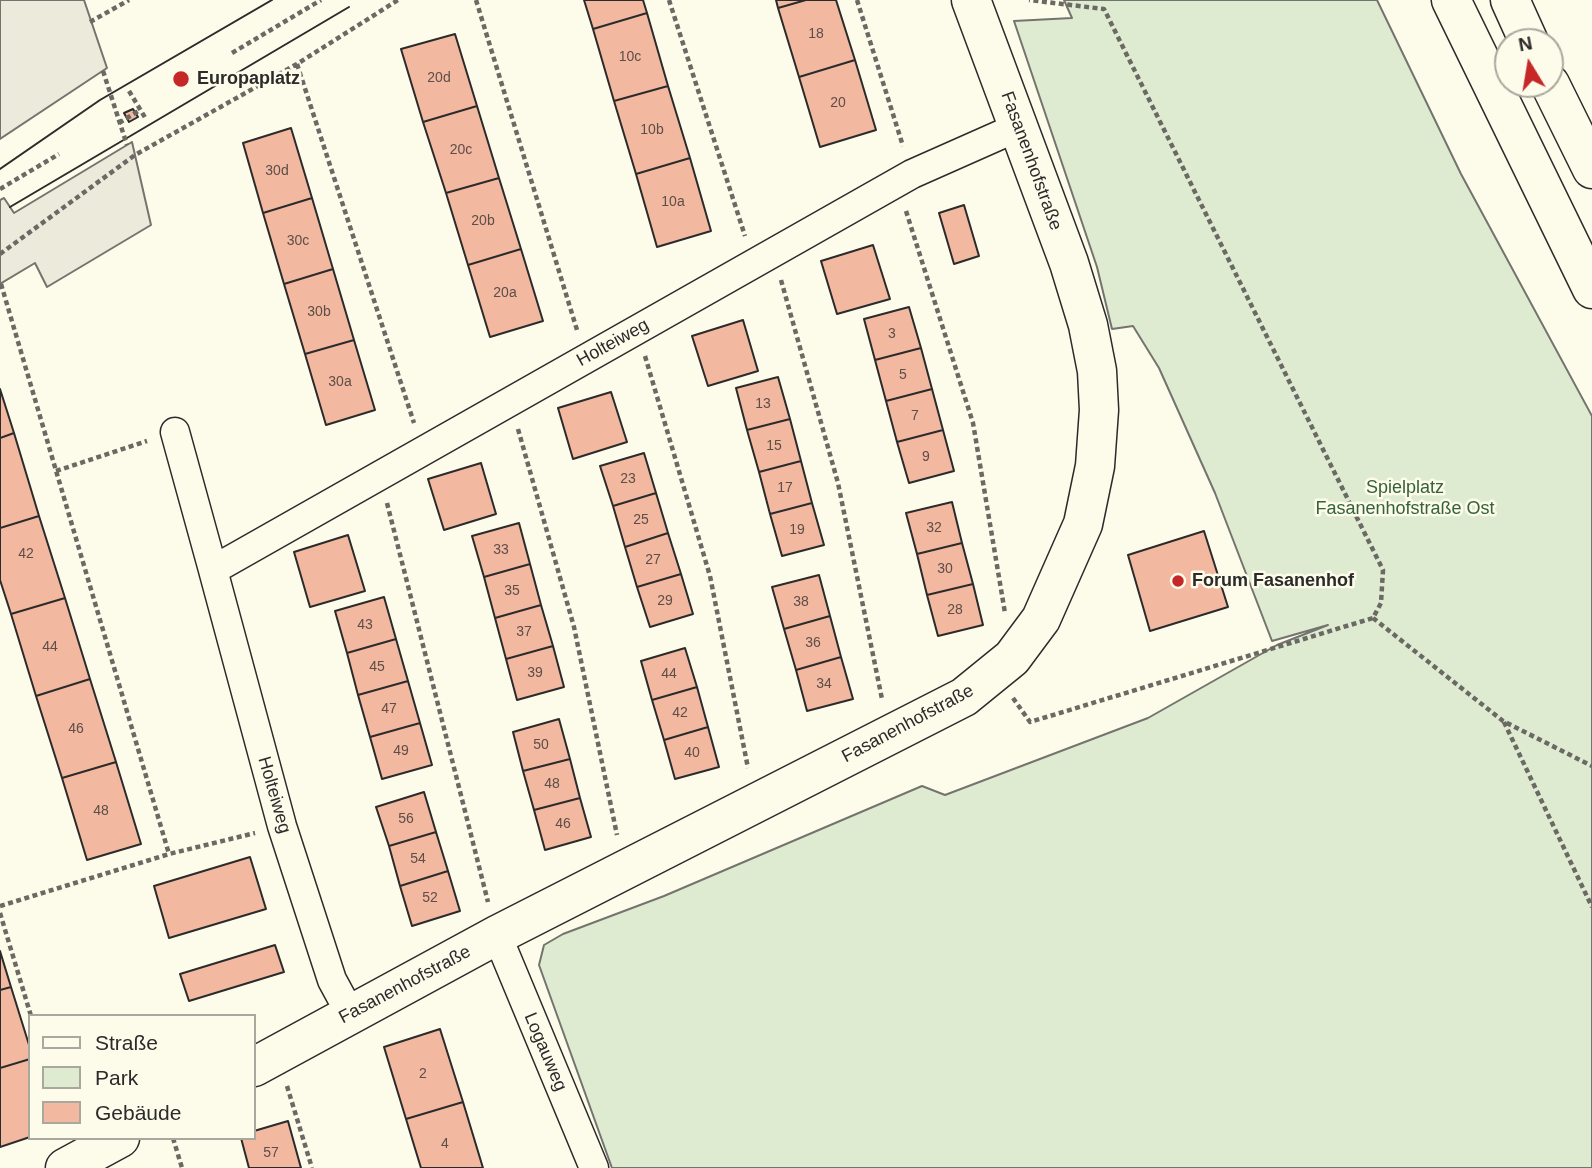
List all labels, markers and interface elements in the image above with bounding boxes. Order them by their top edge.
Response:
house number: 18 [808,26,824,42]
north arrow [1494,28,1564,98]
text: N [1517,32,1534,55]
house number: 10c [619,49,641,65]
place label: Europaplatz [197,68,300,90]
marker: Europaplatz [171,69,191,89]
house number: 20d [427,70,451,86]
street label: Fasanenhofstraße [996,89,1066,233]
house number: 20 [830,95,846,111]
house number: 10b [640,122,664,138]
house number: 20c [450,142,472,158]
house number: 30d [265,163,289,179]
house number: 10a [661,194,685,210]
house number: 20b [471,213,495,229]
house number: 30c [287,233,309,249]
house number: 20a [493,285,517,301]
house number: 30b [307,304,331,320]
street label: Holteiweg [573,314,653,372]
house number: 3 [888,326,896,342]
house number: 5 [899,367,907,383]
house number: 30a [328,374,352,390]
house number: 13 [755,396,771,412]
house number: 7 [911,408,919,424]
house number: 15 [766,438,782,454]
house number: 9 [922,449,930,465]
house number: 23 [620,471,636,487]
park label: Spielplatz Fasanenhofstraße Ost [1315,477,1495,520]
house number: 17 [777,480,793,496]
house number: 25 [633,512,649,528]
house number: 32 [926,520,942,536]
house number: 19 [789,522,805,538]
house number: 33 [493,542,509,558]
house number: 42 [18,546,34,562]
house number: 27 [645,552,661,568]
house number: 30 [937,561,953,577]
place label: Forum Fasanenhof [1192,570,1354,592]
marker: Forum Fasanenhof [1170,573,1186,589]
house number: 35 [504,583,520,599]
house number: 29 [657,593,673,609]
house number: 38 [793,594,809,610]
house number: 28 [947,602,963,618]
house number: 43 [357,617,373,633]
house number: 37 [516,624,532,640]
house number: 36 [805,635,821,651]
house number: 44 [42,639,58,655]
house number: 45 [369,659,385,675]
house number: 39 [527,665,543,681]
house number: 44 [661,666,677,682]
house number: 34 [816,676,832,692]
street label: Fasanenhofstraße [838,680,978,768]
house number: 47 [381,701,397,717]
house number: 42 [672,705,688,721]
house number: 46 [68,721,84,737]
house number: 50 [533,737,549,753]
house number: 49 [393,743,409,759]
house number: 40 [684,745,700,761]
street label: Holteiweg [253,754,295,836]
house number: 48 [544,776,560,792]
house number: 48 [93,803,109,819]
house number: 56 [398,811,414,827]
house number: 46 [555,816,571,832]
house number: 54 [410,851,426,867]
house number: 52 [422,890,438,906]
street label: Fasanenhofstraße [335,941,475,1029]
street label: Logauweg [519,1010,571,1094]
legend [28,1014,256,1140]
text: Straße [95,1031,158,1054]
text: Park [95,1066,138,1089]
house number: 2 [419,1066,427,1082]
text: Gebäude [95,1101,181,1124]
house number: 4 [441,1136,449,1152]
house number: 57 [263,1145,279,1161]

